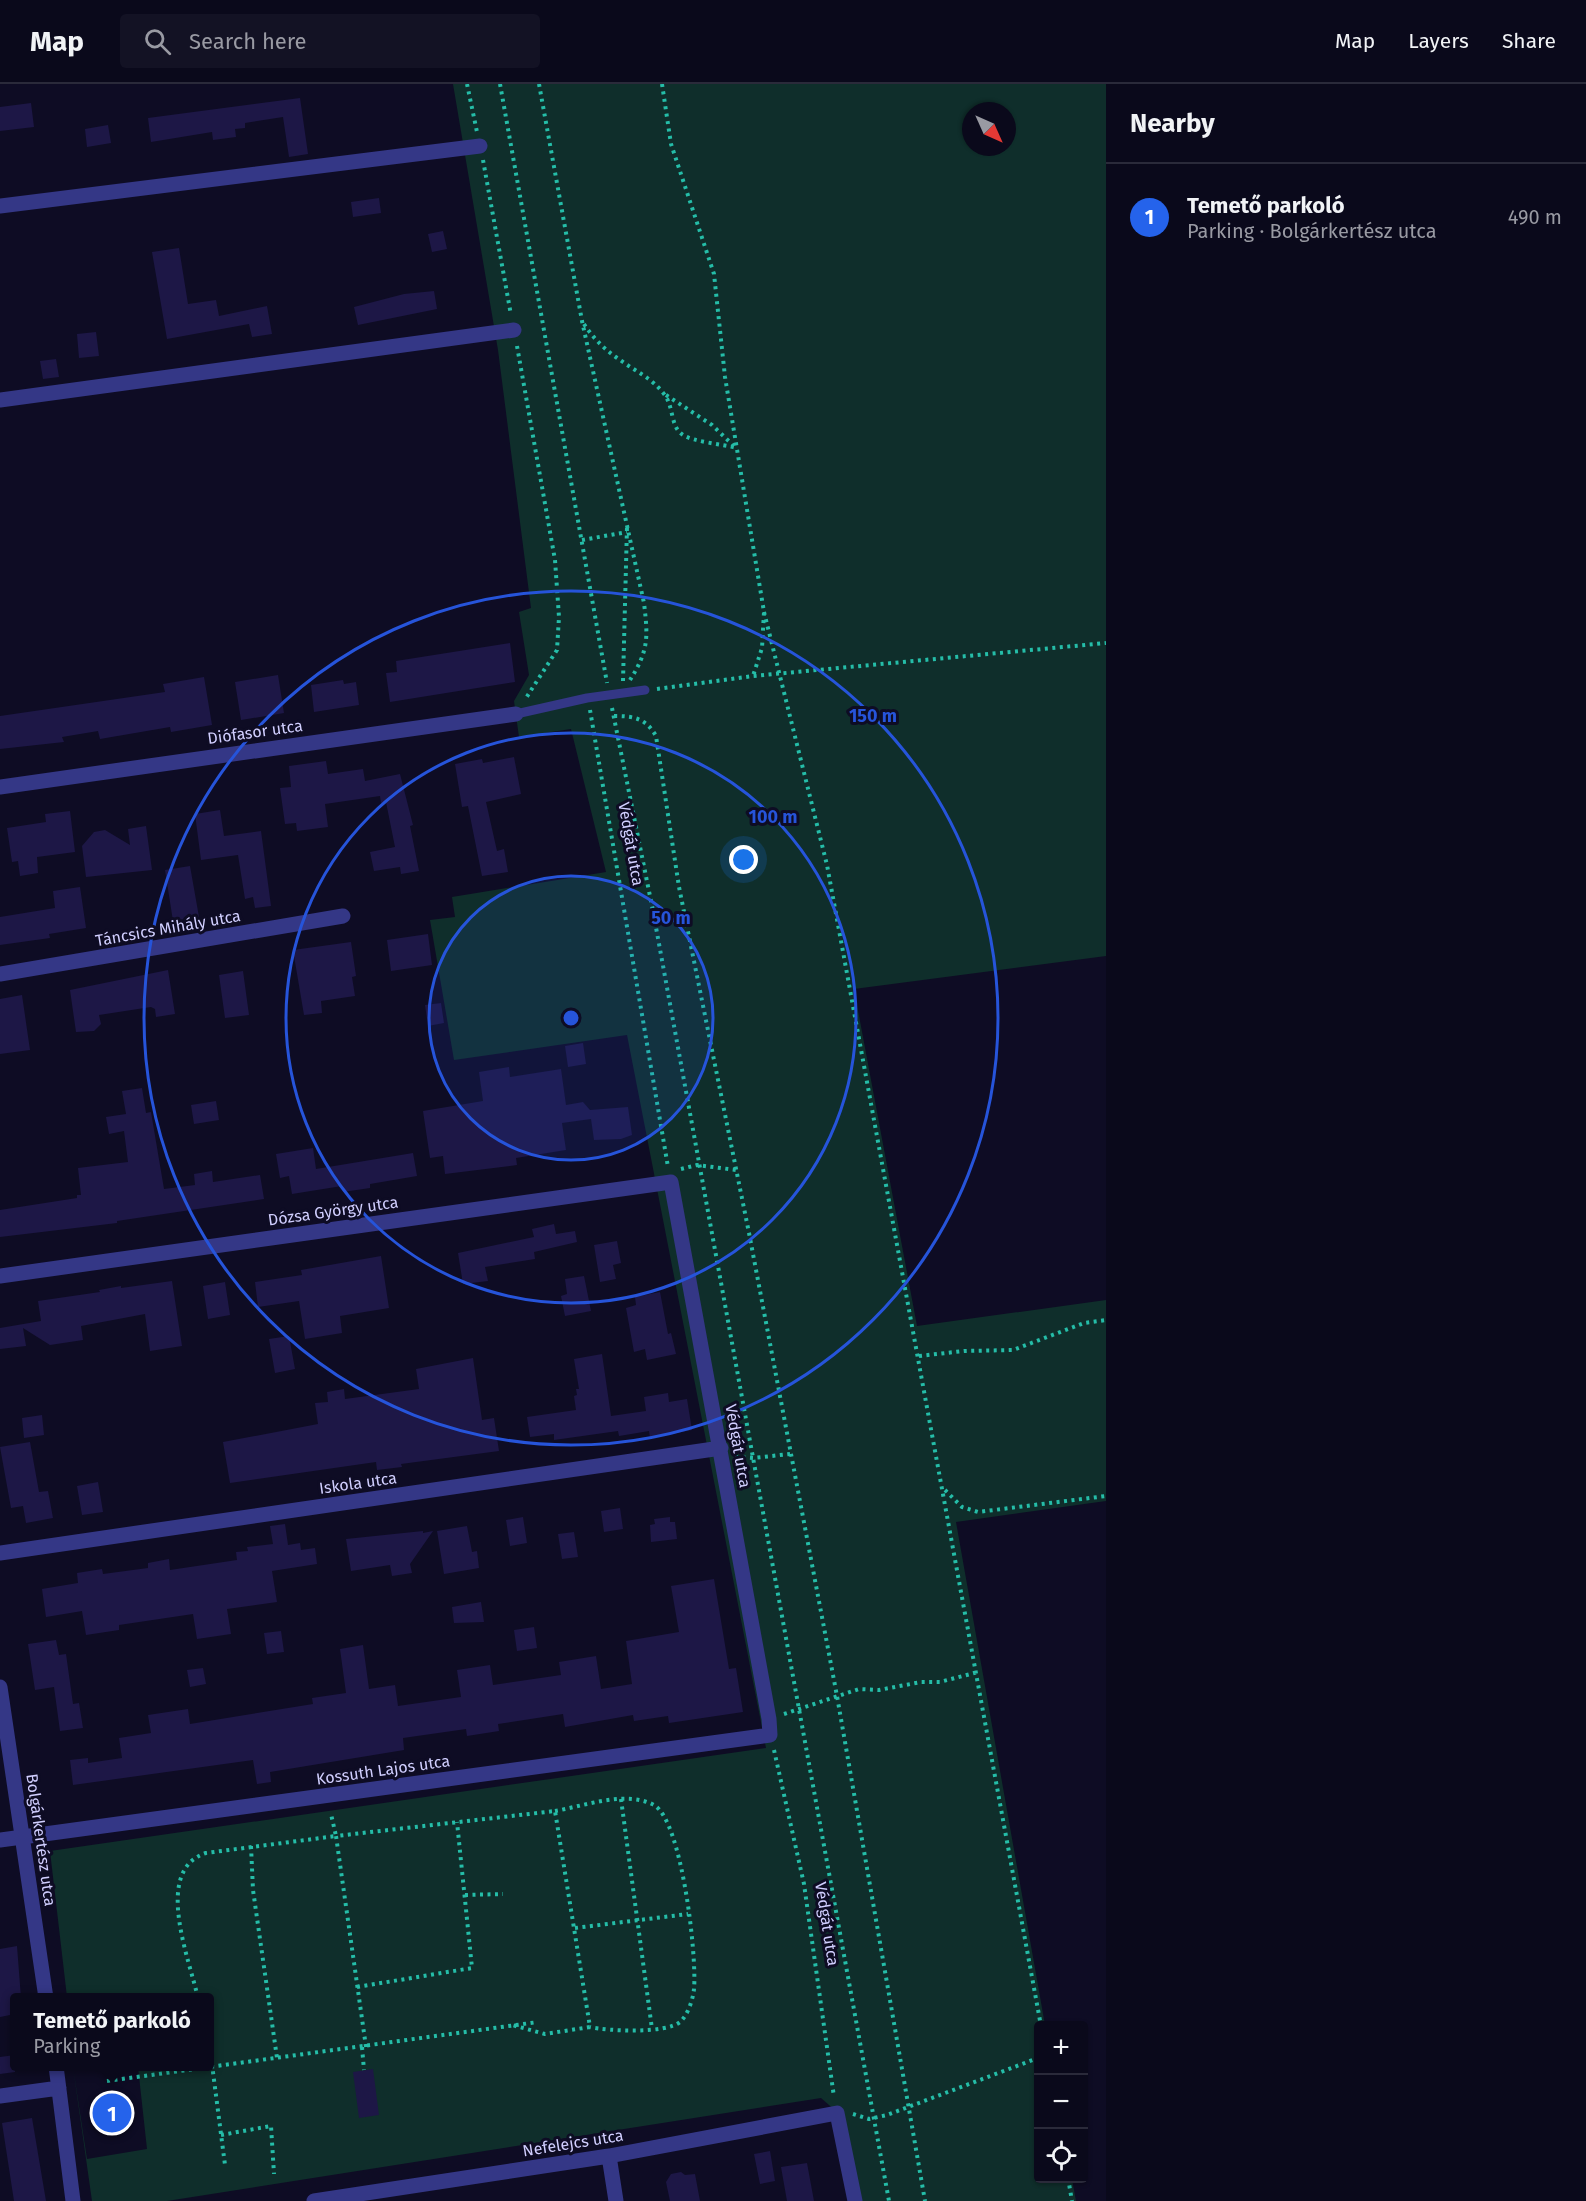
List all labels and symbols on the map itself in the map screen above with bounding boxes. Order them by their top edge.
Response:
north arrow [962,102,1016,156]
text: 150 m [849,705,897,727]
street label: Diófasor utca [206,716,304,748]
street label: Védgát utca [614,801,648,887]
text: 100 m [749,806,797,828]
your location [729,845,758,874]
street label: Táncsics Mihály utca [94,906,242,950]
text: 50 m [651,907,691,929]
centre of rings [561,1008,581,1028]
street label: Dózsa György utca [267,1192,399,1230]
street label: Védgát utca [721,1403,755,1489]
street label: Iskola utca [318,1468,398,1498]
street label: Kossuth Lajos utca [315,1751,451,1789]
street label: Bolgárkertész utca [22,1773,60,1907]
street label: Védgát utca [811,1881,843,1967]
pin: 1 [92,2090,132,2136]
street label: Nefelejcs utca [521,2126,625,2160]

